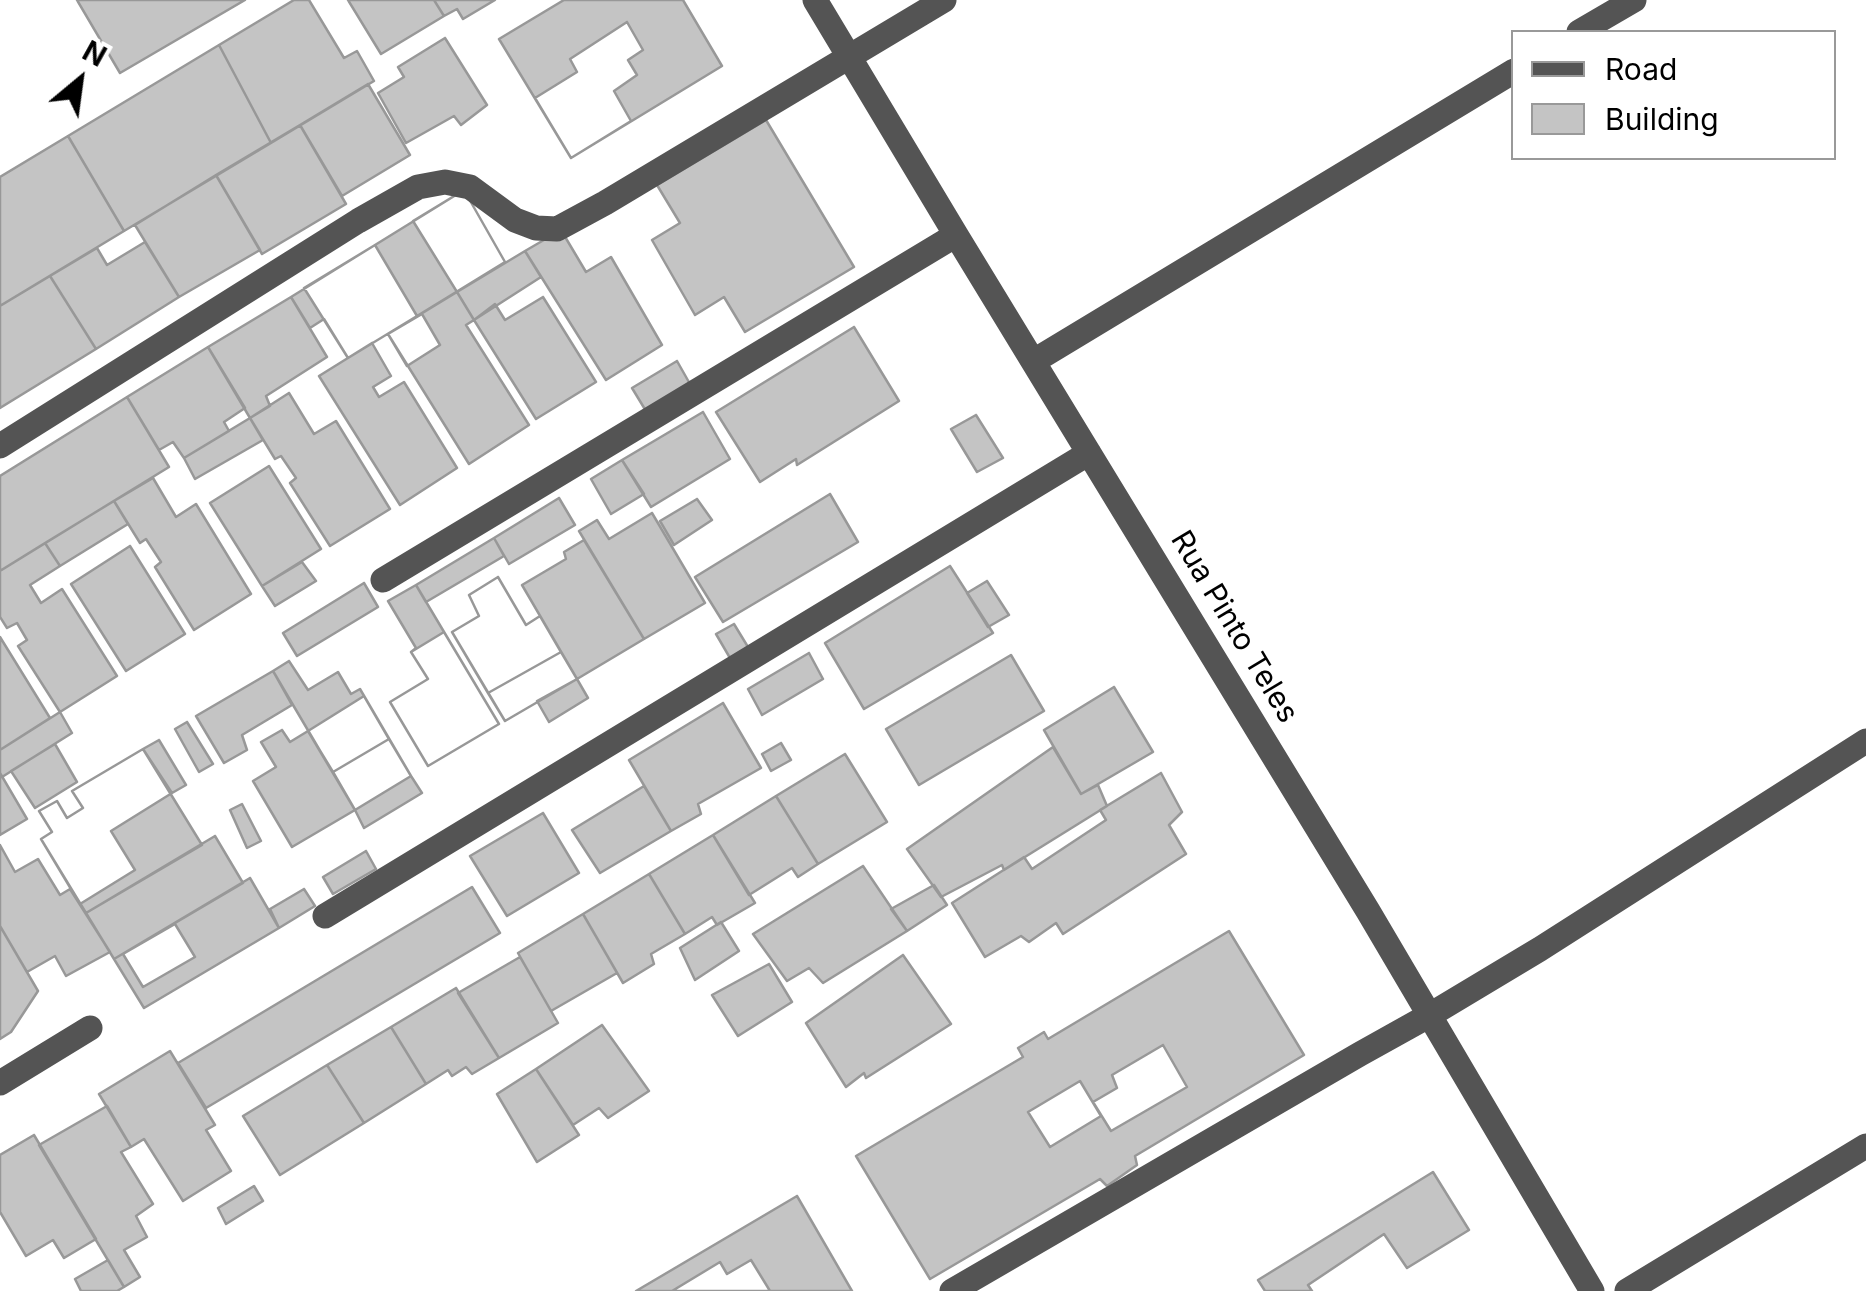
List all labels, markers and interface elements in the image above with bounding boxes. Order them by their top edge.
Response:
north arrow [30,30,130,130]
legend [1511,30,1836,160]
text: N [77,34,112,74]
text: Road [1605,51,1677,87]
text: Building [1605,101,1719,137]
street label: Rua Pinto Teles [1163,524,1305,730]

